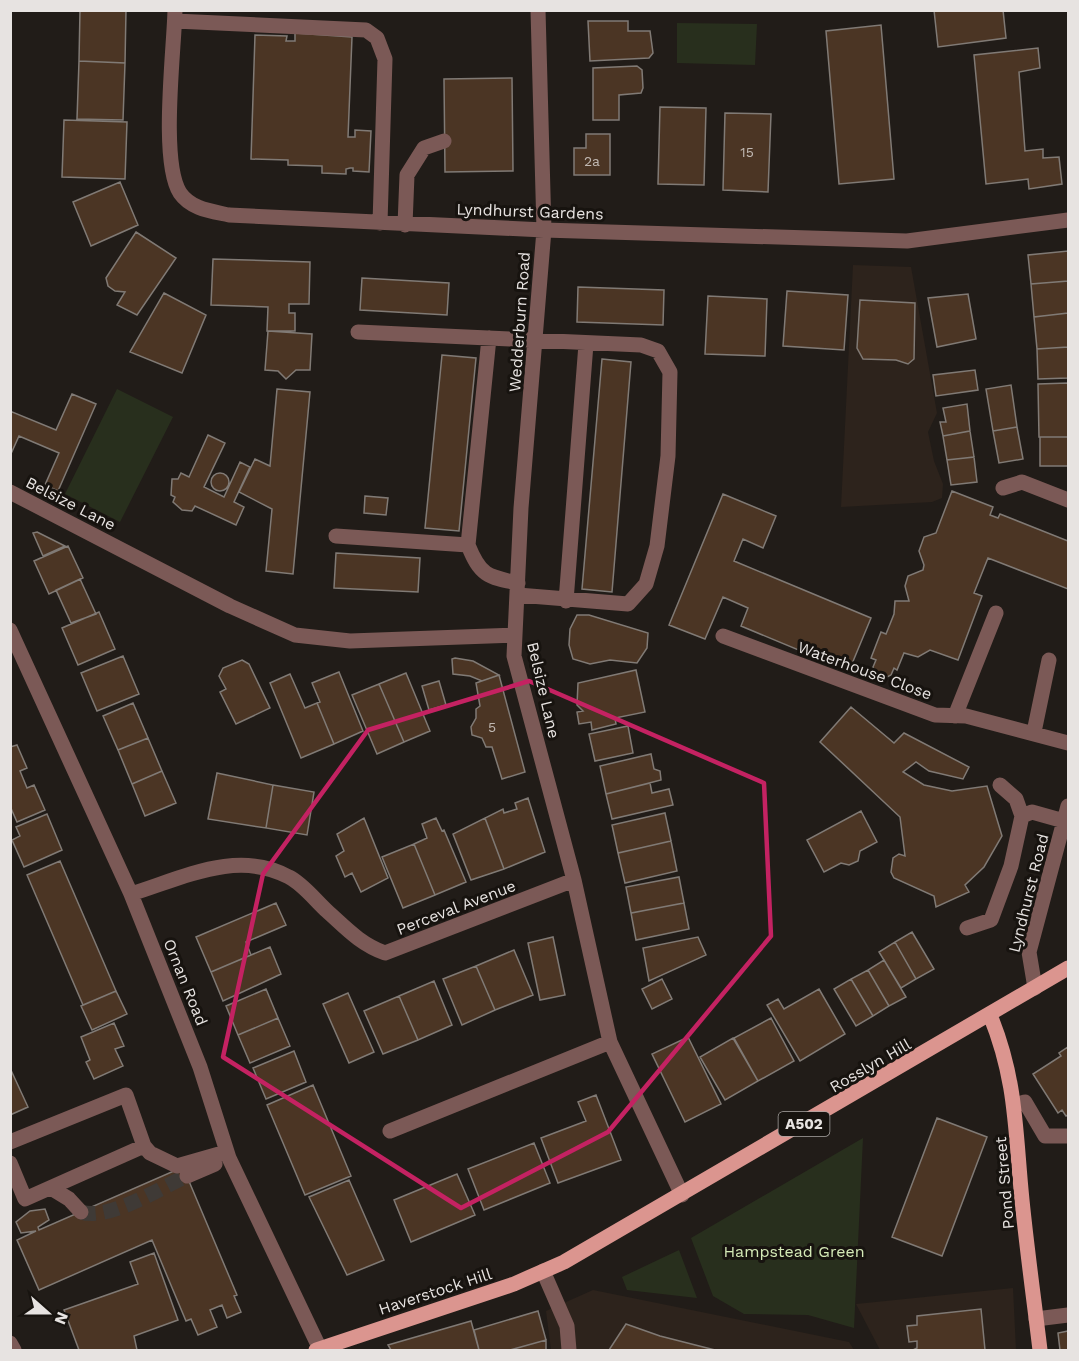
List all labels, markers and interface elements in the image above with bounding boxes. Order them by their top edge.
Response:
house number: 15 [740,144,754,160]
house number: 2a [584,153,600,169]
street label: Lyndhurst Gardens [456,199,604,224]
street label: Wedderburn Road [505,251,534,393]
street label: Belsize Lane [23,473,119,534]
street label: Waterhouse Close [795,637,935,704]
street label: Belsize Lane [523,640,564,740]
house number: 5 [488,719,496,735]
street label: Lyndhurst Road [1005,832,1052,955]
street label: Perceval Avenue [394,876,518,939]
street label: Ornan Road [160,936,212,1028]
street label: Rosslyn Hill [826,1034,914,1096]
road number: A502 [778,1112,830,1136]
street label: Pond Street [991,1136,1018,1230]
park label: Hampstead Green [723,1242,865,1261]
street label: Haverstock Hill [376,1264,494,1319]
north arrow [18,1283,78,1343]
text: N [51,1309,73,1327]

